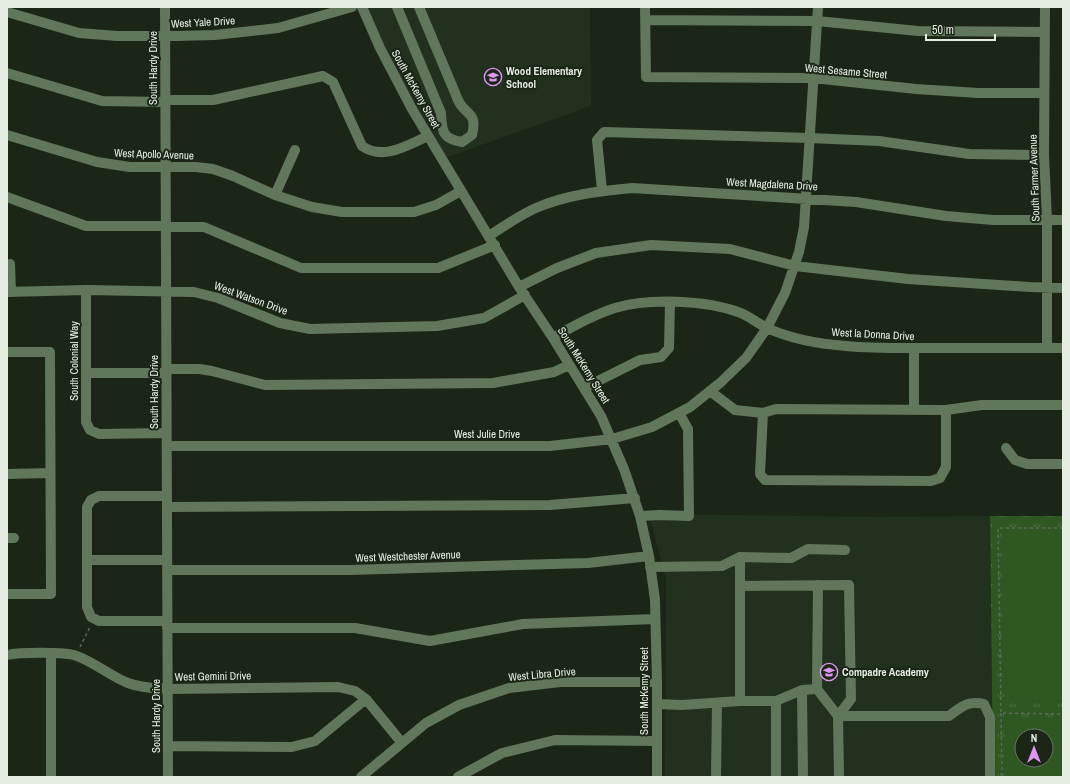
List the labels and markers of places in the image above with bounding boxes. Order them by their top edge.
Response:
place label: Wood Elementary School [506,64,582,91]
school or university icon: Wood Elementary School [483,67,503,87]
school or university icon: Compadre Academy [819,662,839,682]
place label: Compadre Academy [842,665,929,679]

